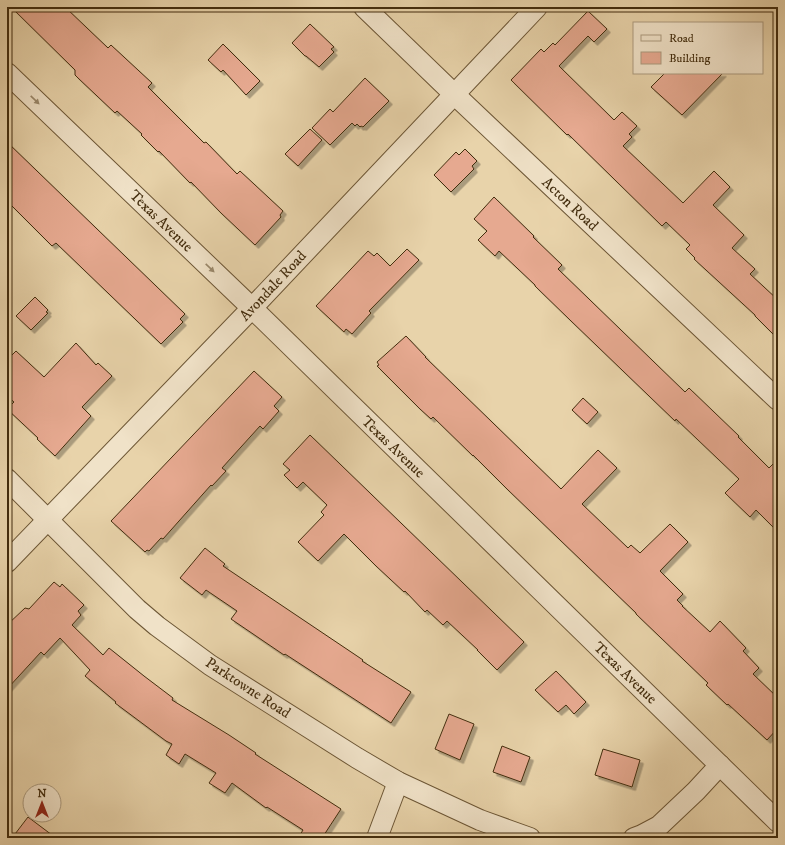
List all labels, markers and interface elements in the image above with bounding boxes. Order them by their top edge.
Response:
legend [633,22,763,74]
text: Road [669,31,694,46]
text: Building [669,51,710,66]
one-way arrow [30,95,40,105]
street label: Acton Road [538,173,603,235]
street label: Texas Avenue [125,186,197,256]
street label: Avondale Road [235,246,311,325]
one-way arrow [205,263,215,273]
street label: Texas Avenue [357,412,429,482]
street label: Texas Avenue [589,638,661,708]
street label: Parktowne Road [202,653,295,723]
north arrow [22,783,62,823]
text: N [37,787,47,801]

